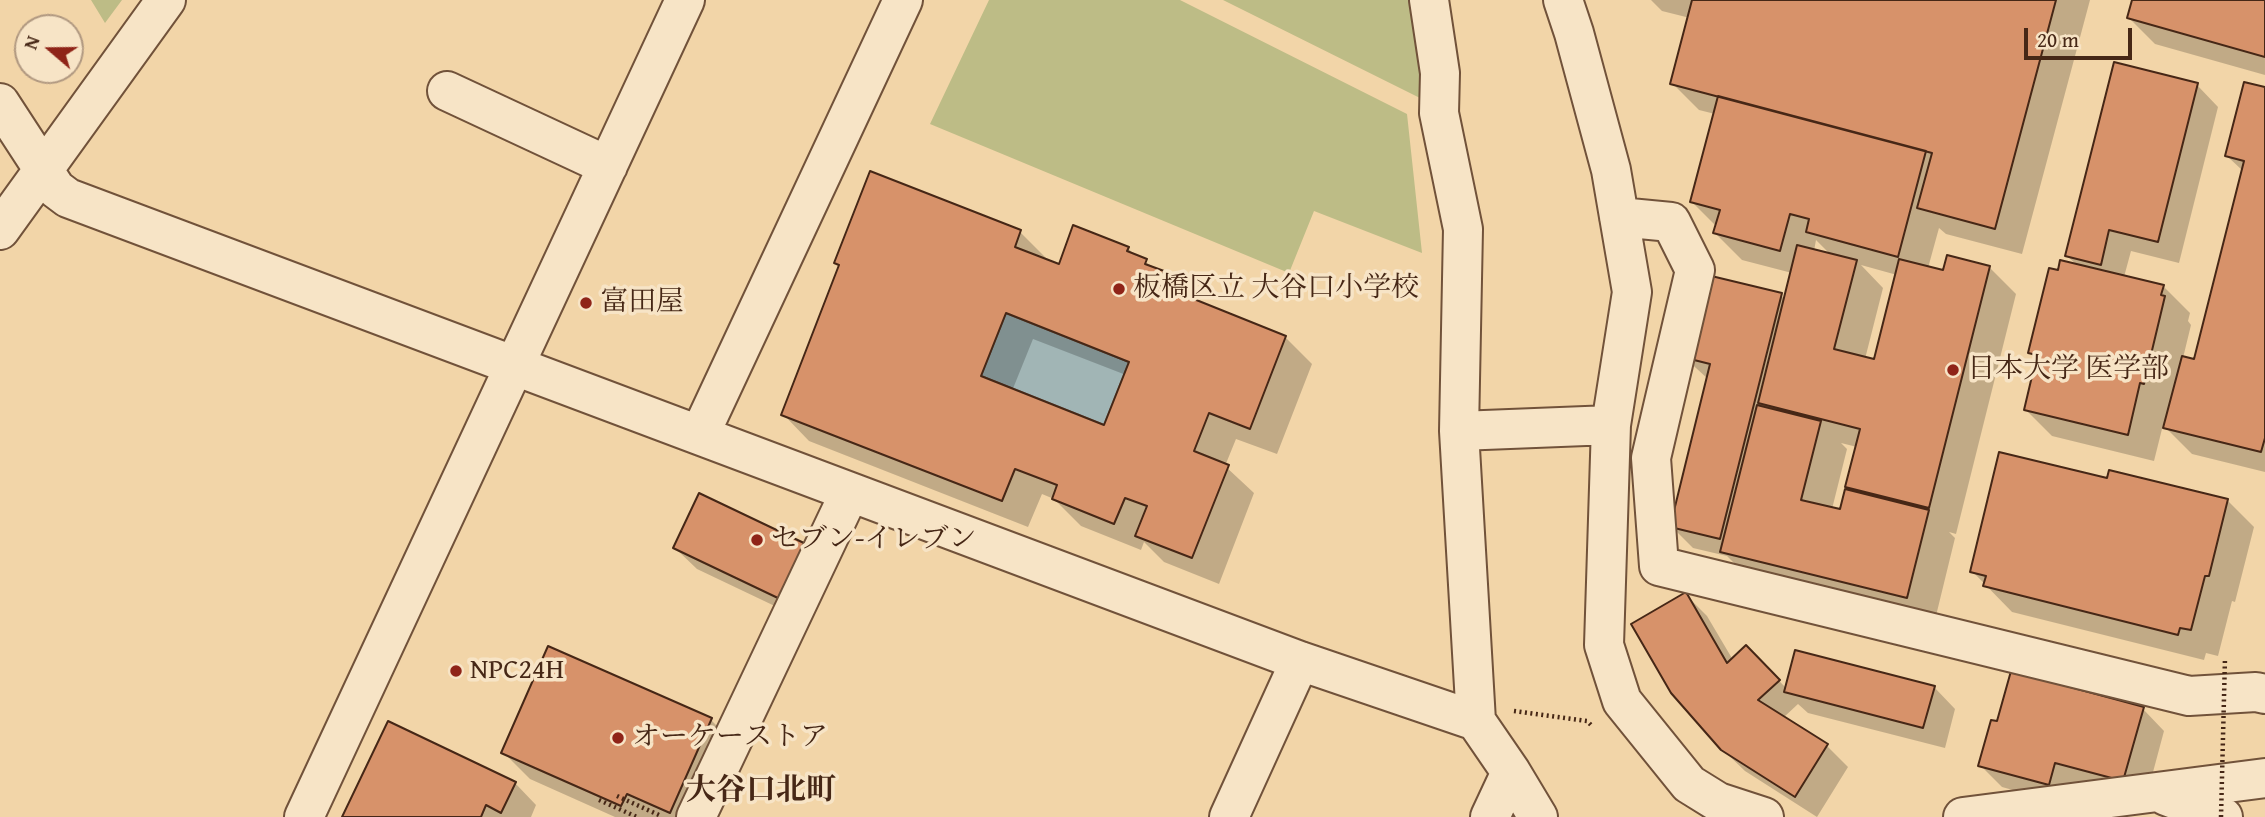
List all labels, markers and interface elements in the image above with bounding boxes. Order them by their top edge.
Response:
north arrow [14,14,84,84]
scale bar [2027,14,2136,58]
text: 20 m [2037,24,2079,55]
text: N [16,32,46,53]
place label: 板橋区立 大谷口小学校 [1133,272,1419,306]
marker: 板橋区立 大谷口小学校 [1111,281,1127,297]
place label: 富田屋 [600,286,684,320]
marker: 富田屋 [578,295,594,311]
place label: 日本大学 医学部 [1967,353,2169,387]
marker: 日本大学 医学部 [1945,362,1961,378]
place label: セブン-イレブン [771,523,977,557]
marker: セブン-イレブン [749,532,765,548]
place label: NPC24H [470,654,564,688]
marker: NPC24H [448,663,464,679]
place label: オーケーストア [632,721,828,755]
marker: オーケーストア [610,730,626,746]
district label: 大谷口北町 [686,773,836,809]

